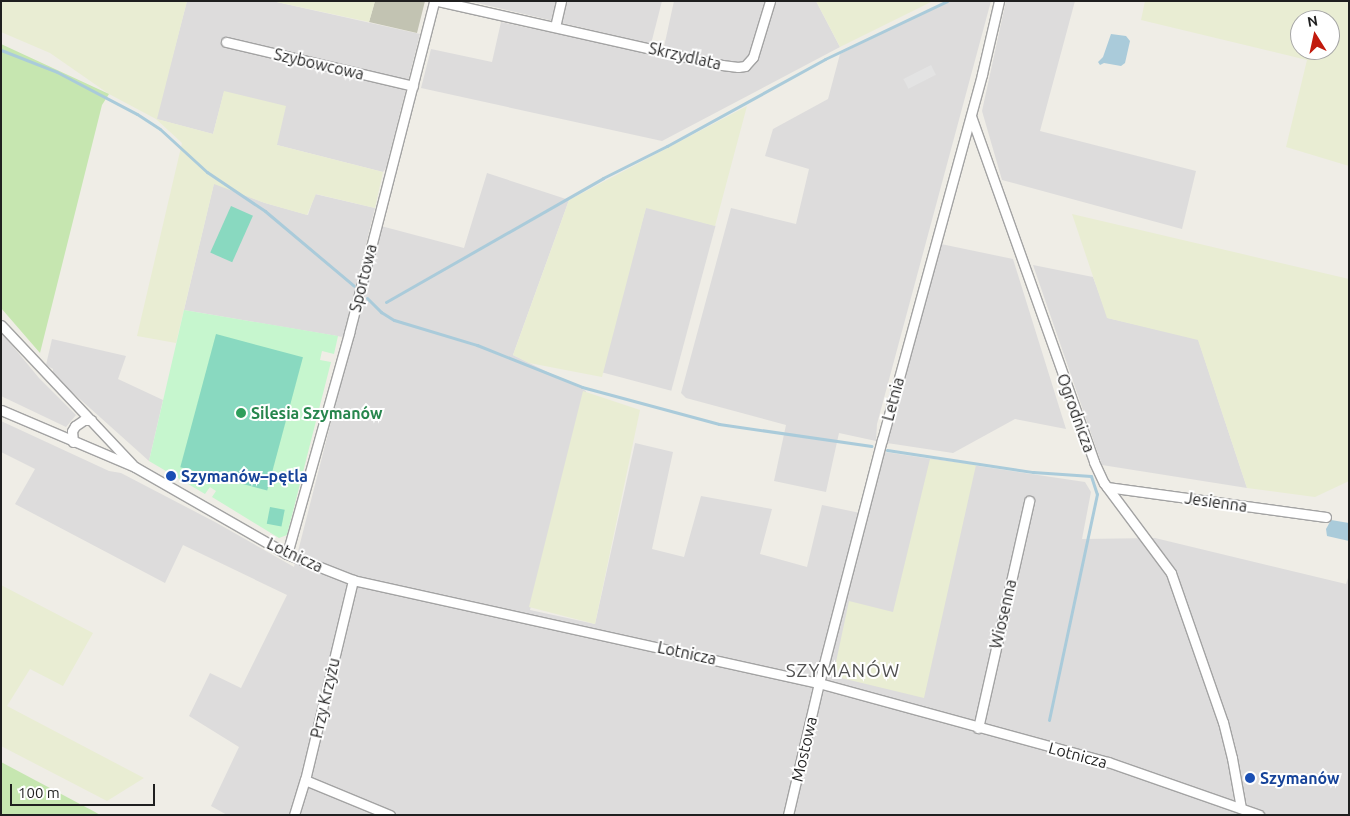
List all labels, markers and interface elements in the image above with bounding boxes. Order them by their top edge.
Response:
north arrow [1290,10,1340,60]
text: N [1306,12,1319,30]
street label: Skrzydlata [647,38,723,74]
street label: Szybowcowa [272,44,366,84]
street label: Sportowa [345,242,381,314]
street label: Ogrodnicza [1053,371,1099,455]
street label: Letnia [878,375,908,423]
place label: Silesia Szymanów [251,403,383,423]
marker: Silesia Szymanów [235,407,247,419]
place label: Szymanów–pętla [181,466,308,486]
marker: Szymanów–pętla [165,470,177,482]
street label: Jesienna [1184,488,1248,516]
street label: Lotnicza [264,534,326,576]
street label: Wiosenna [986,577,1020,651]
street label: Lotnicza [656,637,718,669]
street label: Przy Krzyżu [306,656,344,740]
district label: SZYMANÓW [785,660,901,682]
street label: Mostowa [787,714,821,784]
street label: Lotnicza [1047,738,1109,772]
place label: Szymanów [1260,768,1339,788]
marker: Szymanów [1244,772,1256,784]
scale bar [12,774,158,806]
text: 100 m [18,784,60,801]

